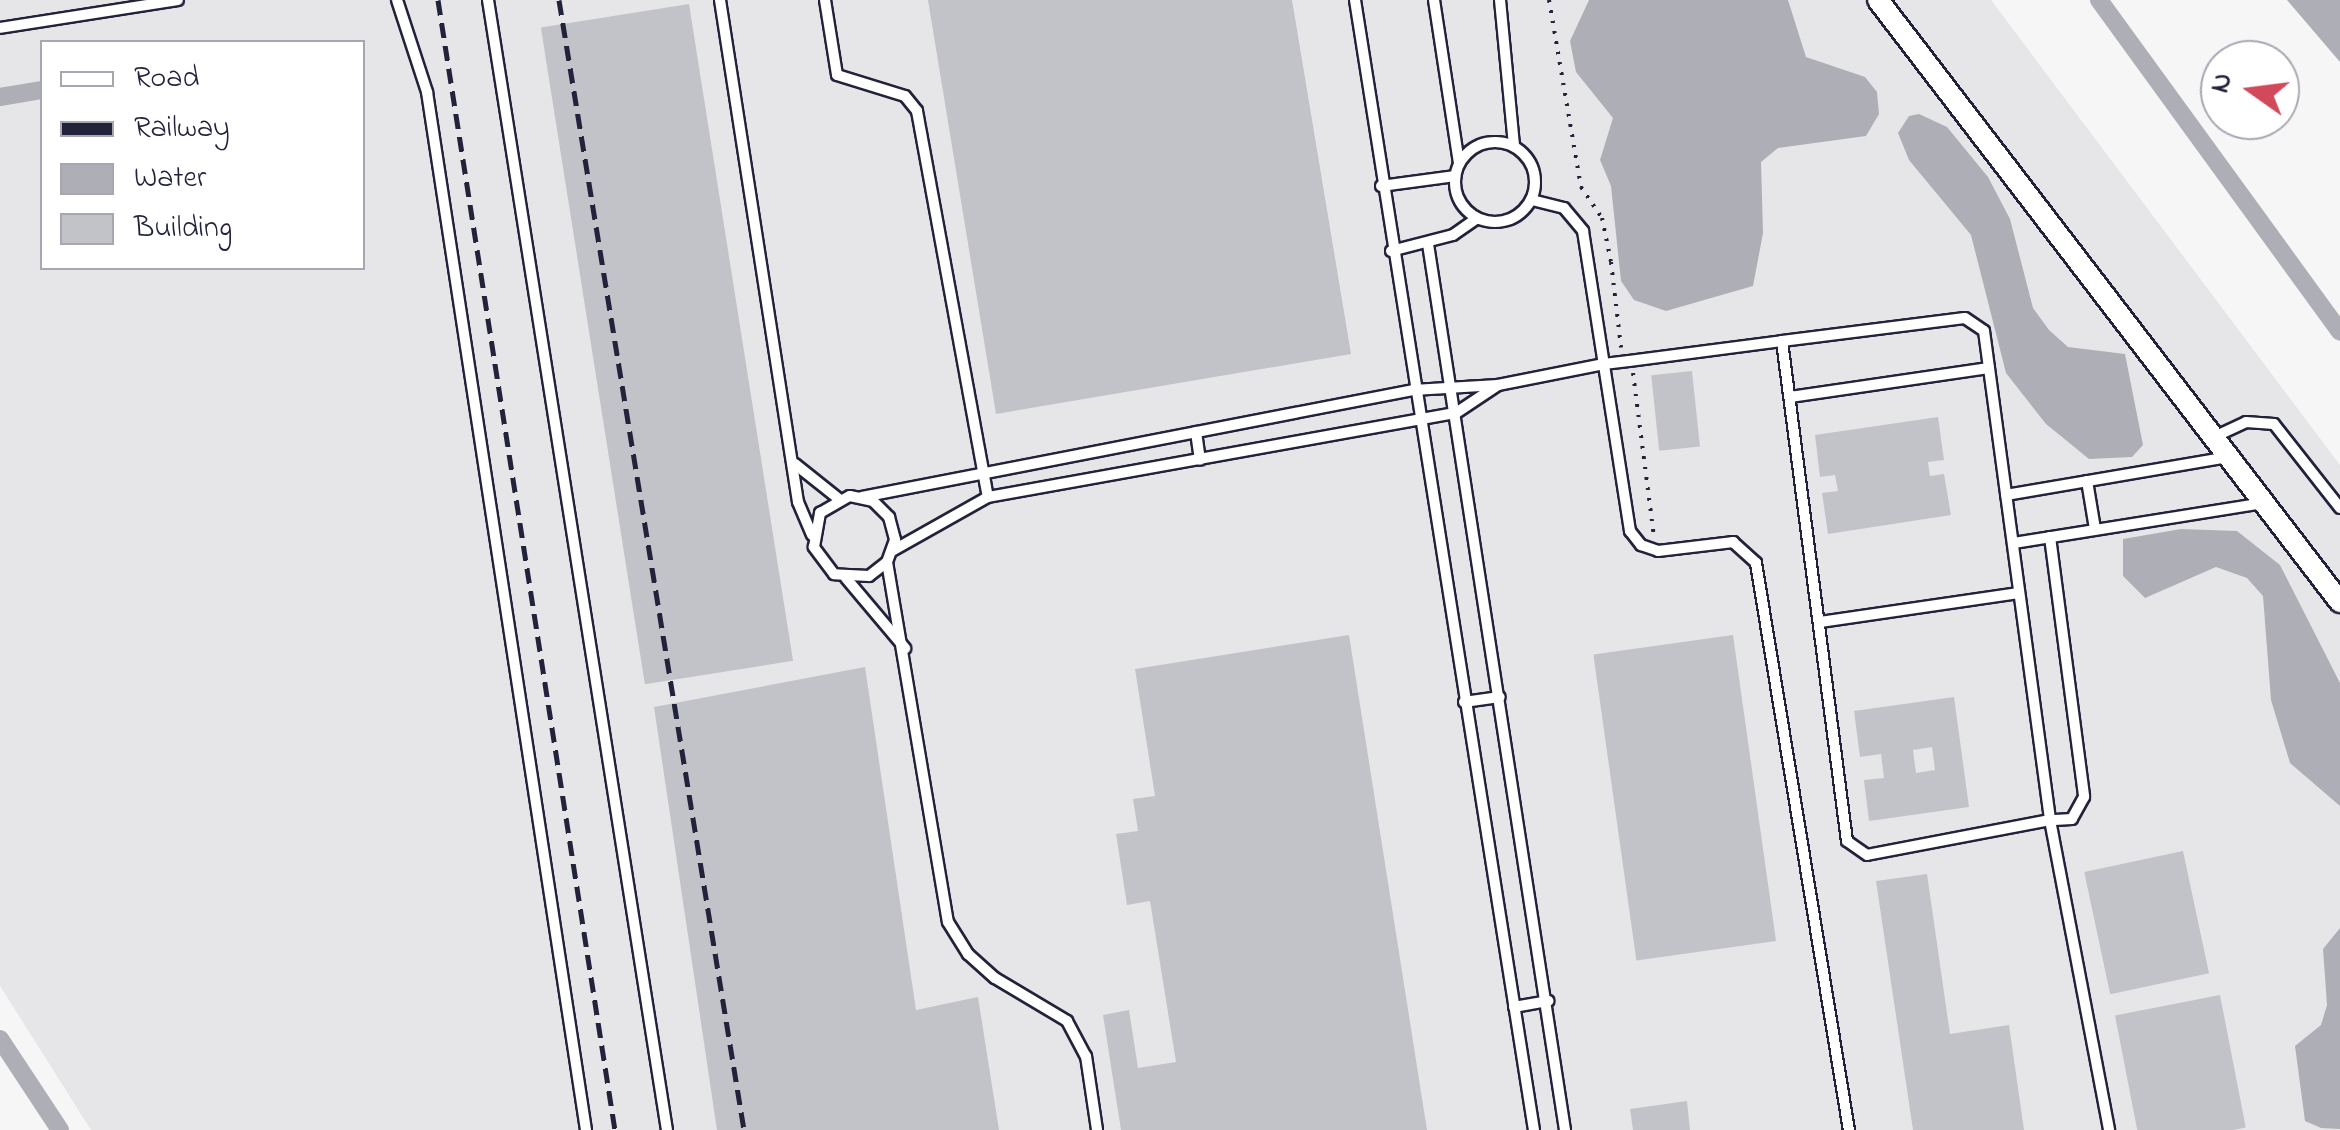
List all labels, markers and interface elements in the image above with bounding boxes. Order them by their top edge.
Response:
legend [40,40,365,270]
north arrow [2200,40,2300,140]
text: Road [134,57,199,101]
text: N [2200,69,2245,97]
text: Railway [134,107,230,151]
text: Water [134,157,206,201]
text: Building [134,207,232,251]

